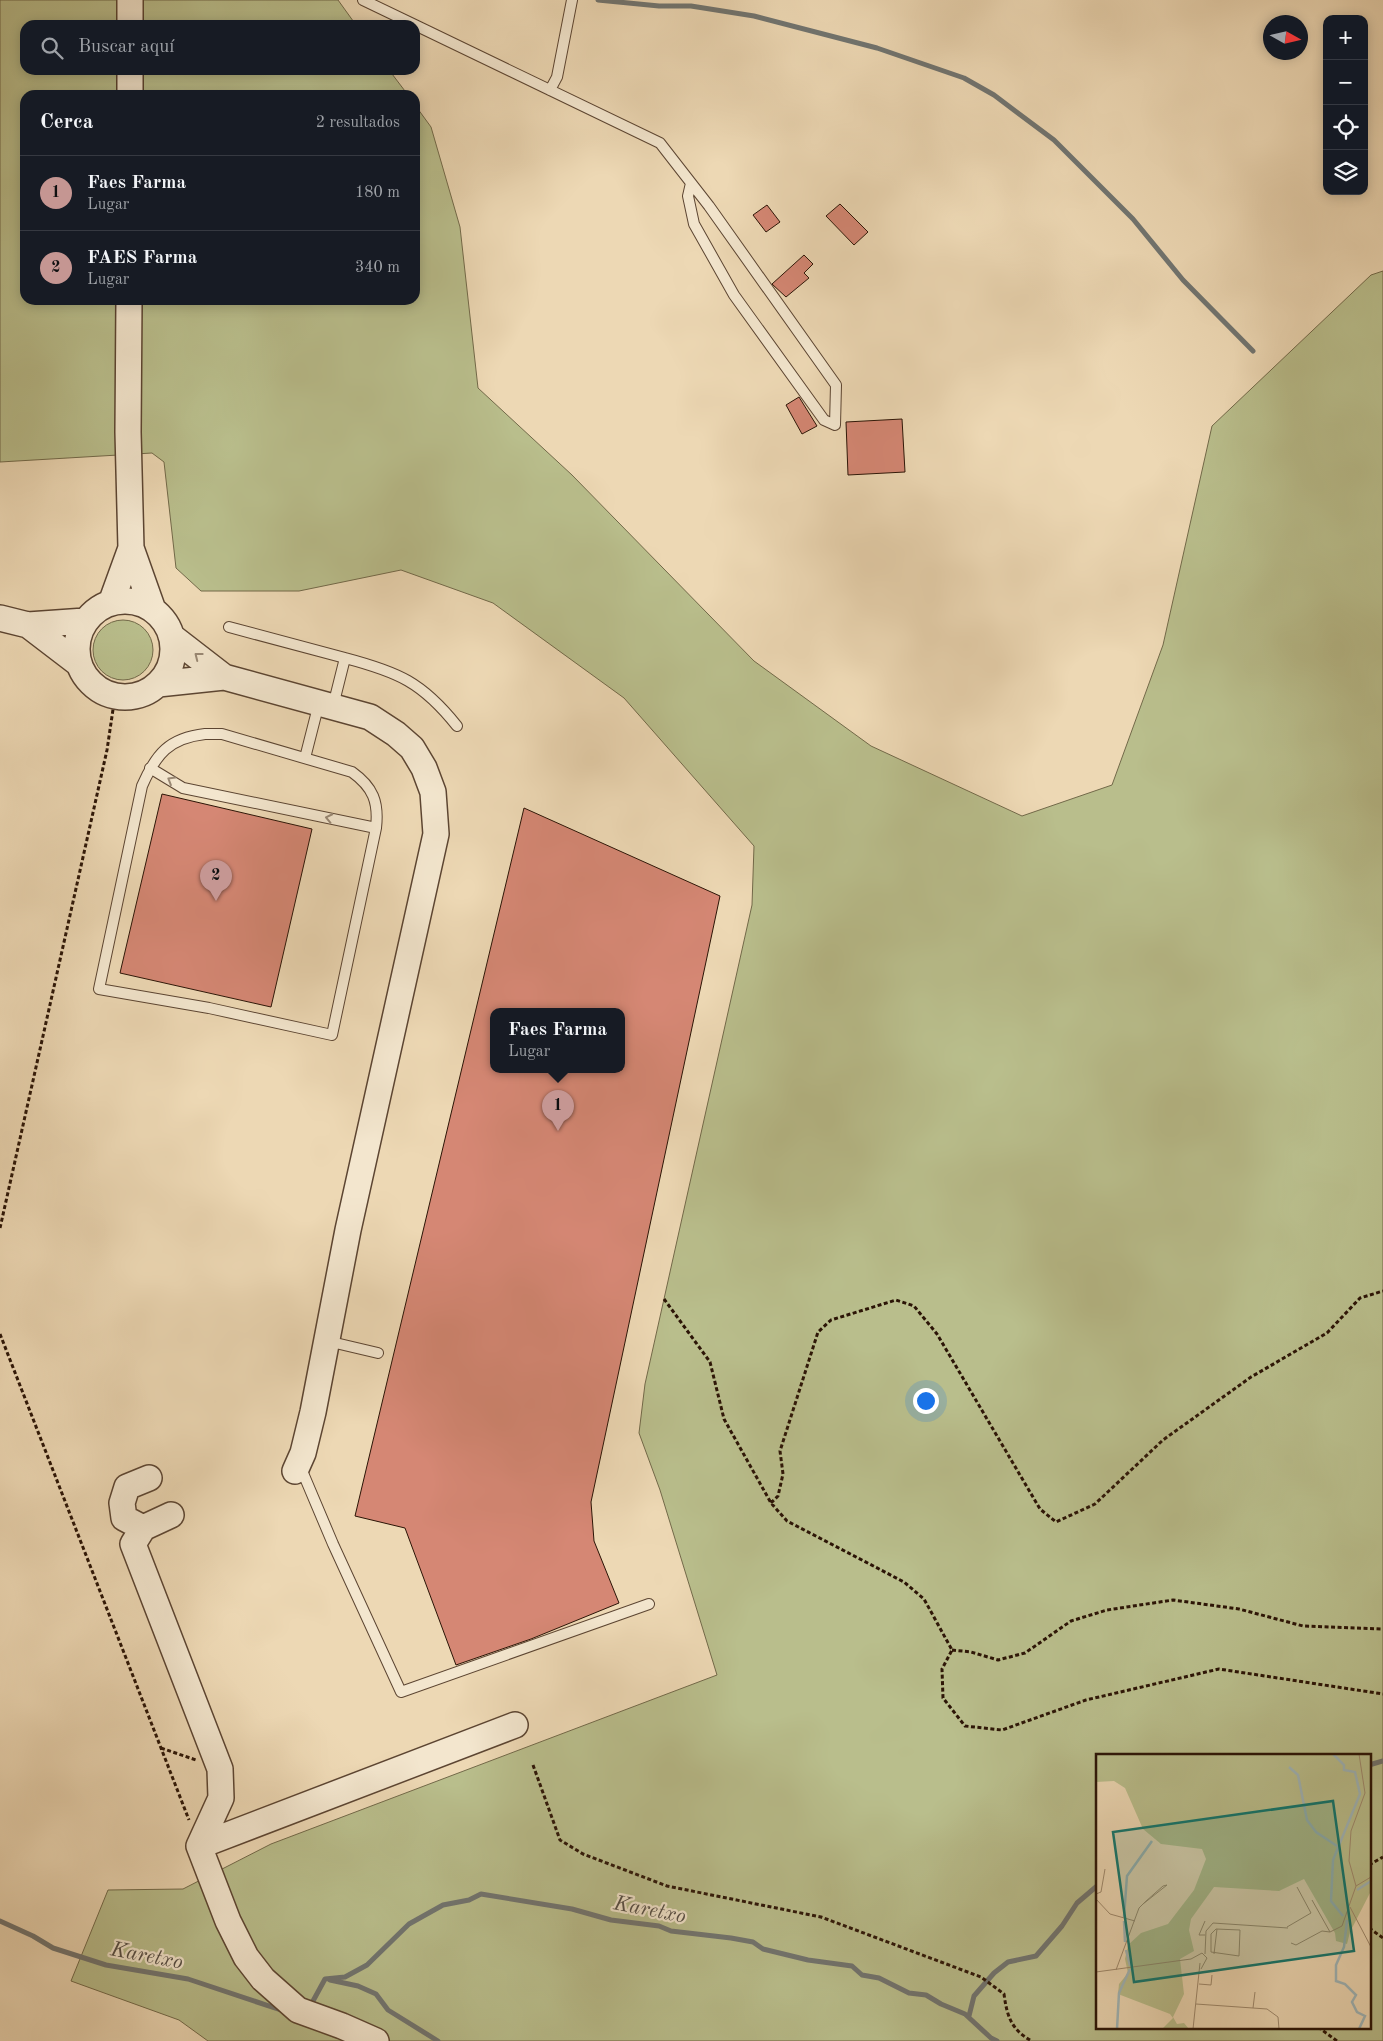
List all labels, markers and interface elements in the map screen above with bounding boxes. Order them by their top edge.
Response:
north arrow [1263,15,1308,60]
map controls [1323,15,1368,195]
button: + [1323,15,1368,60]
search box [20,20,420,75]
icon: search [38,34,66,62]
text: Buscar aquí [78,38,174,57]
button: − [1323,60,1368,105]
button: locate [1323,105,1368,150]
text: Cerca [40,112,93,133]
text: 2 resultados [316,115,400,131]
button: layers [1323,150,1368,195]
text: Faes Farma [87,174,186,193]
text: 1 [51,185,61,201]
text: 180 m [355,185,400,201]
text: Lugar [87,197,129,213]
text: FAES Farma [87,249,197,268]
text: 2 [51,260,61,276]
text: 340 m [355,260,400,276]
text: Lugar [87,272,129,288]
one-way arrow [195,654,204,662]
one-way arrow [168,777,177,787]
one-way arrow [324,813,333,824]
pin: 2 [200,860,232,901]
popup [490,1008,625,1073]
text: Faes Farma [508,1021,607,1040]
text: Lugar [508,1044,550,1060]
pin: 1 [542,1090,574,1131]
your location [913,1388,939,1414]
inset map [1096,1754,1370,2028]
water label: Karetxo [611,1893,688,1928]
water label: Karetxo [108,1939,185,1974]

